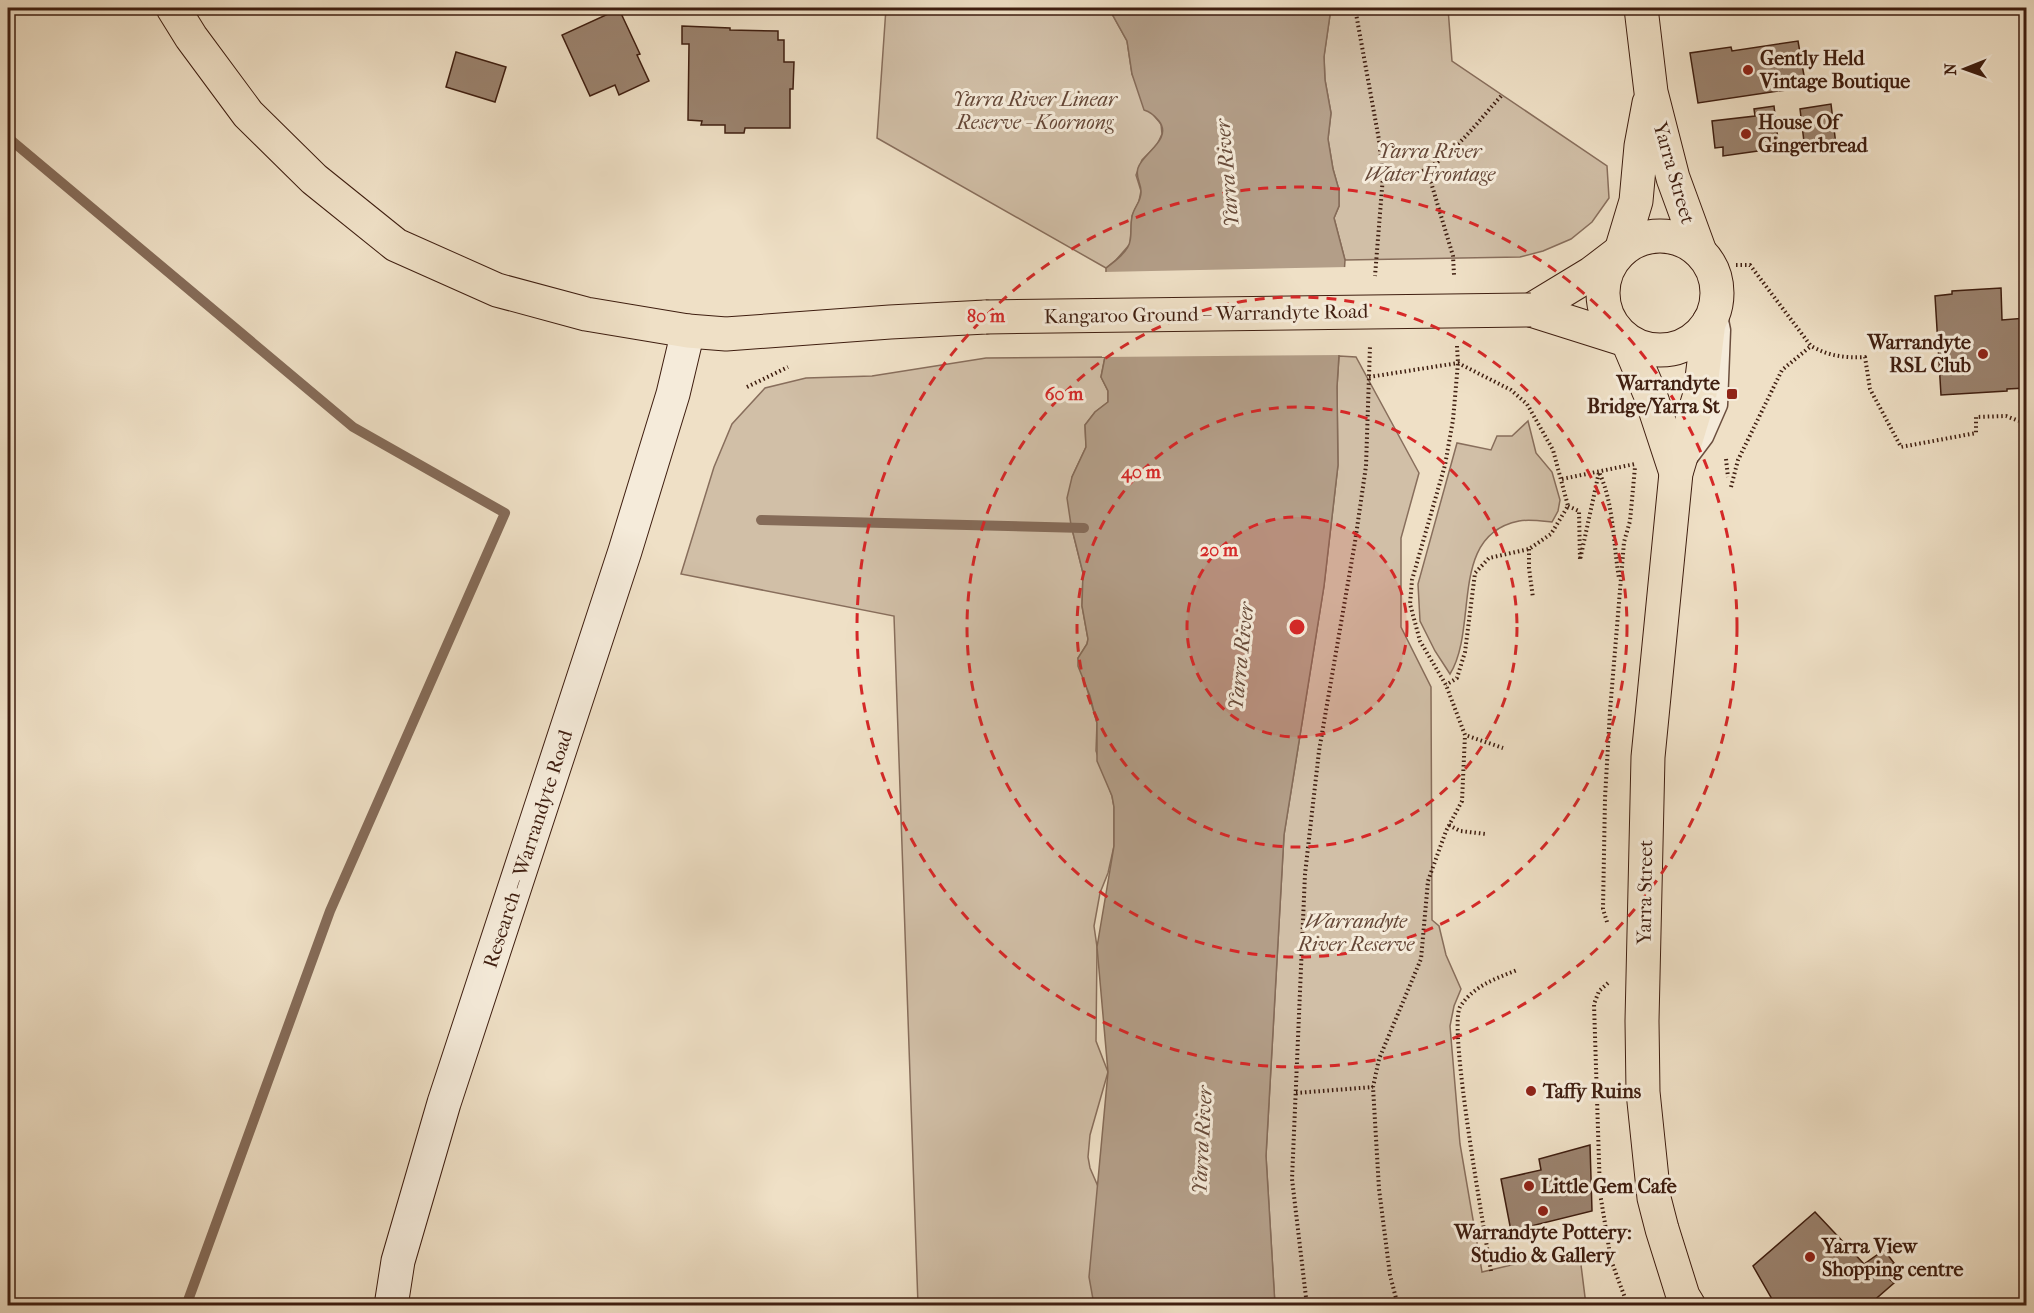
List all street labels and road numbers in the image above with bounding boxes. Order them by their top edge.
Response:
street label: Yarra Street [1648,119,1699,226]
street label: Kangaroo Ground – Warrandyte Road [1044,300,1370,328]
street label: Research – Warrandyte Road [479,726,578,971]
street label: Yarra Street [1633,840,1657,945]

